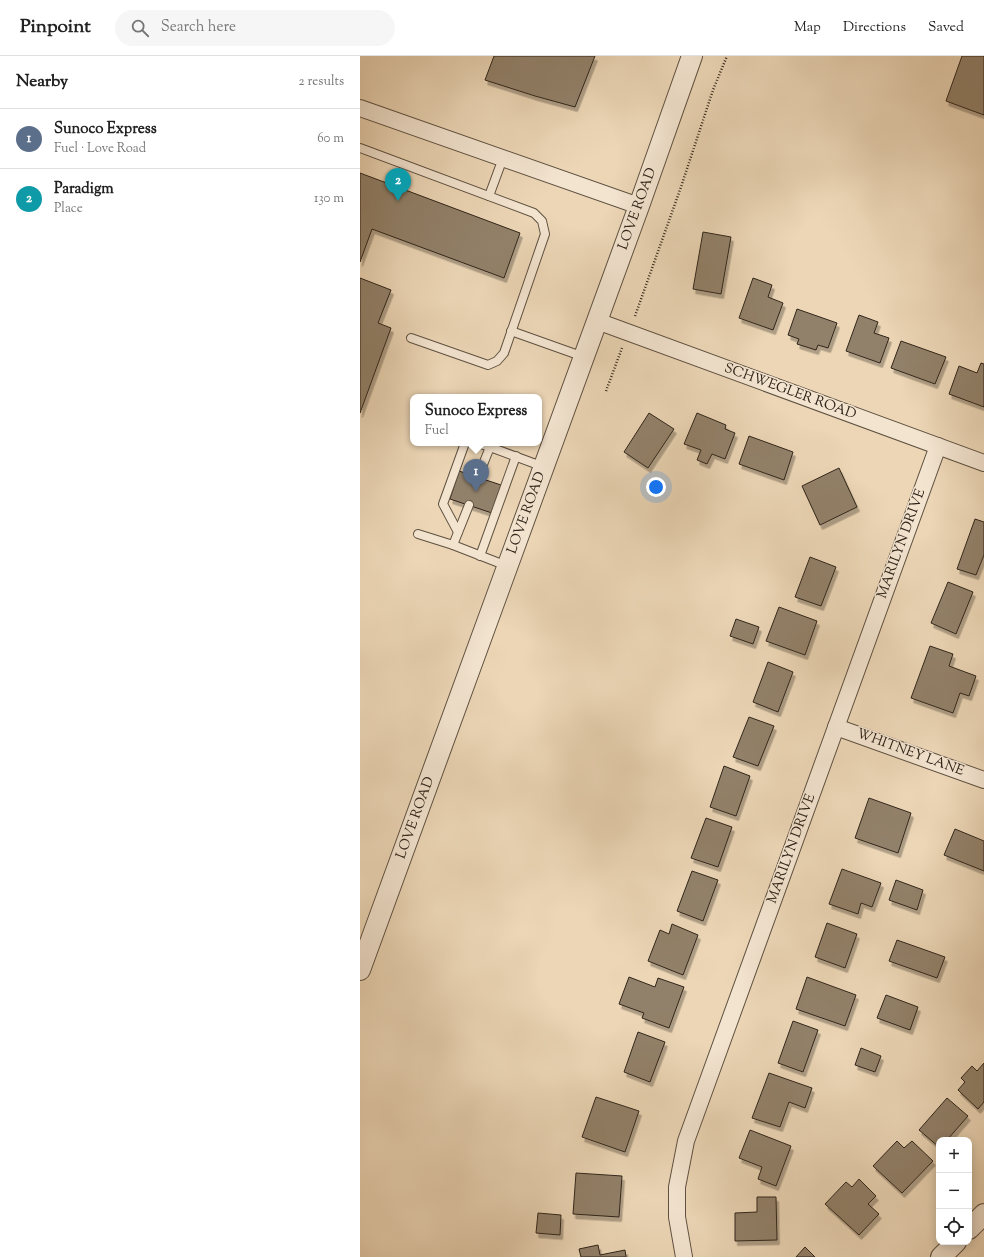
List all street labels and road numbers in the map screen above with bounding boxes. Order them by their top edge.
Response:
street label: LOVE ROAD [614,165,662,253]
street label: SCHWEGLER ROAD [721,359,859,425]
street label: LOVE ROAD [503,469,551,557]
street label: MARILYN DRIVE [873,486,931,602]
street label: WHITNEY LANE [853,724,967,782]
street label: LOVE ROAD [392,774,440,862]
street label: MARILYN DRIVE [763,791,821,907]

